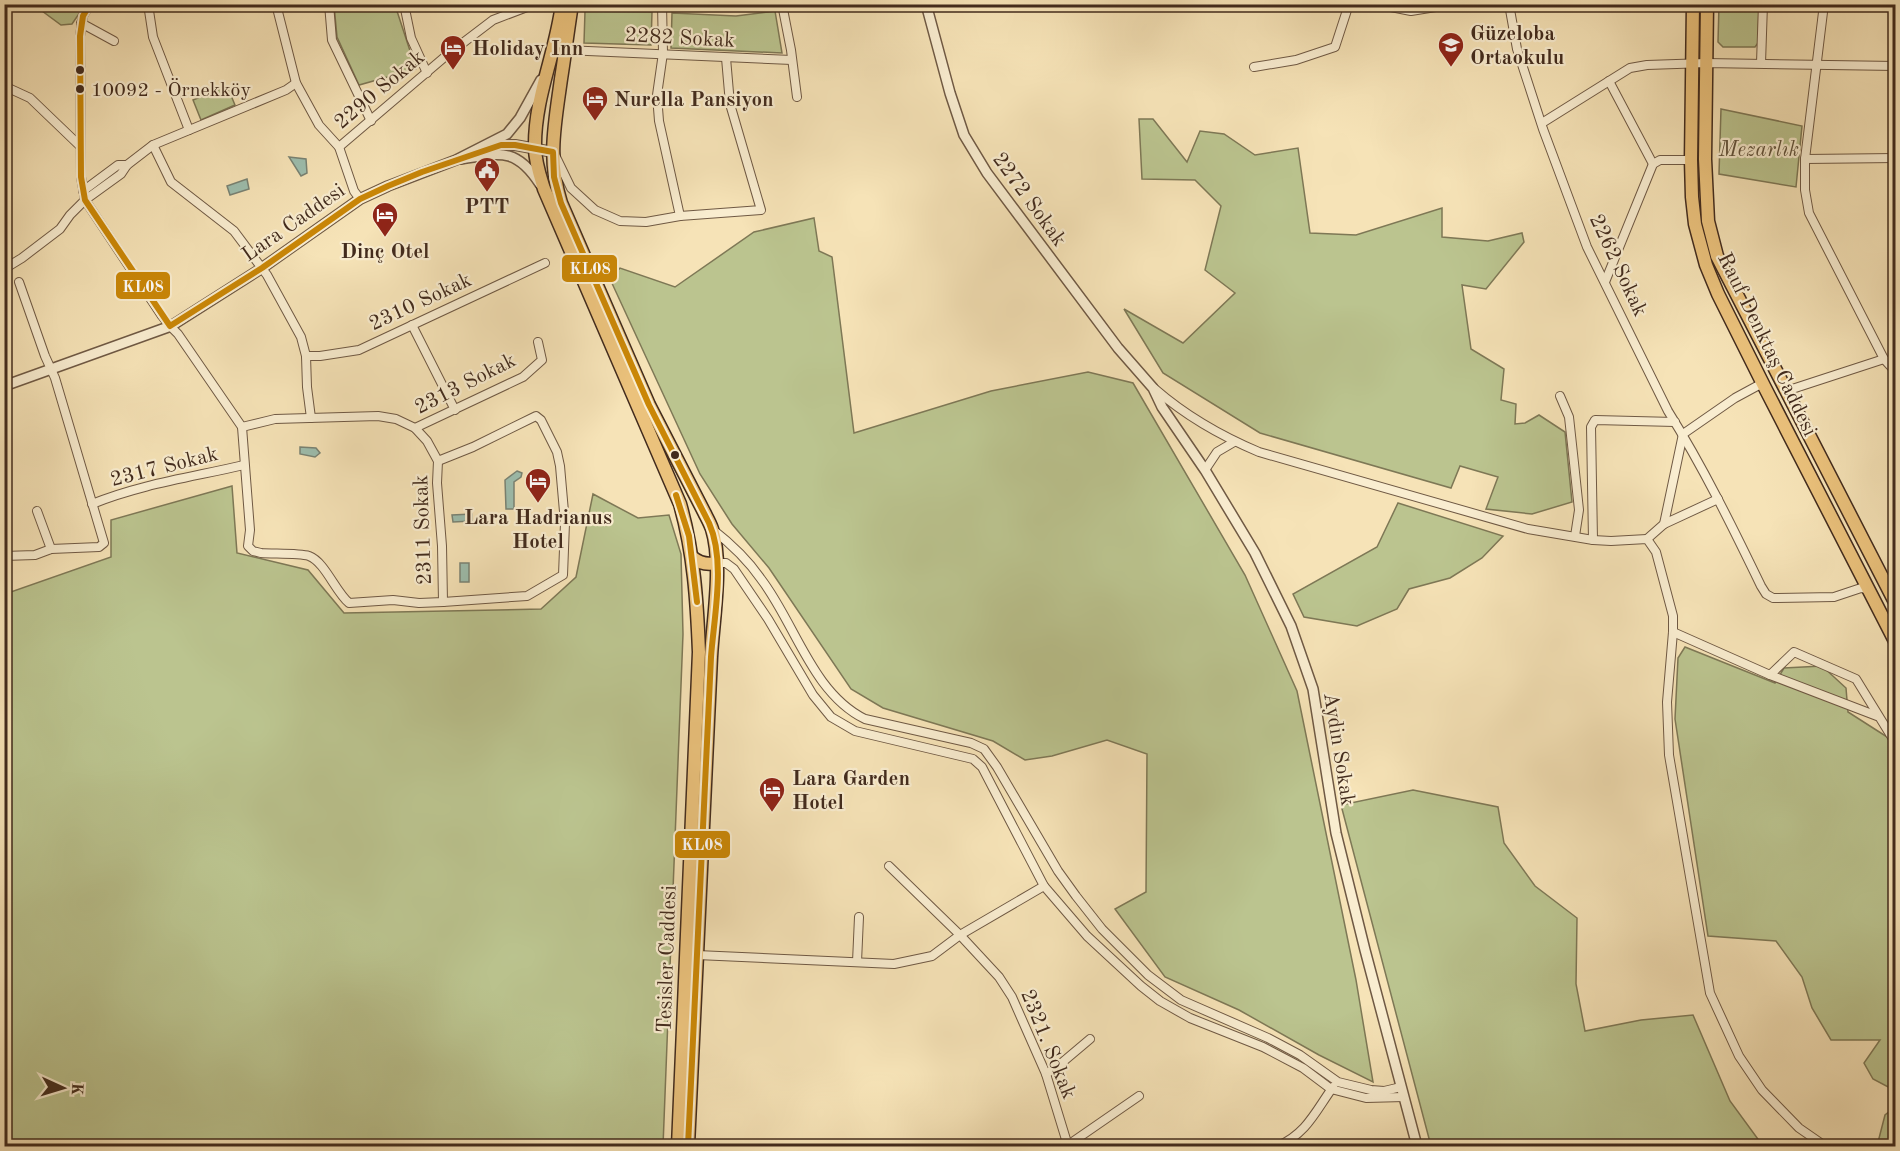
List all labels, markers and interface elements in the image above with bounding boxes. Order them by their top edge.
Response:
place label: Güzeloba Ortaokulu [1470,24,1564,69]
street label: 2282 Sokak [624,25,736,52]
school or university icon: Güzeloba Ortaokulu [1436,30,1466,68]
hotel icon: Holiday Inn [438,33,468,71]
place label: Holiday Inn [472,39,583,60]
street label: 2290 Sokak [331,47,429,134]
unlabelled marker [74,64,86,76]
place label: 10092 - Örnekköy [91,78,252,101]
marker: 10092 - Örnekköy [74,83,86,95]
hotel icon: Nurella Pansiyon [580,84,610,122]
place label: Nurella Pansiyon [614,90,774,111]
park label: Mezarlık [1718,140,1799,161]
street label: 2272 Sokak [988,149,1070,251]
public building icon: PTT [472,155,502,193]
street label: Lara Caddesi [239,180,349,266]
place label: PTT [465,197,509,218]
hotel icon: Dinç Otel [370,200,400,238]
street label: 2262 Sokak [1585,211,1650,320]
place label: Dinç Otel [340,242,430,263]
street label: Rauf Denktaş Caddesi [1713,250,1820,440]
line badge: KL08 [561,254,618,283]
text: KL08 [569,262,611,278]
street label: 2310 Sokak [366,270,475,335]
line badge: KL08 [115,271,171,300]
text: KL08 [122,280,164,296]
street label: 2313 Sokak [412,350,520,419]
street label: 2317 Sokak [108,444,220,491]
unlabelled marker [669,449,681,461]
hotel icon: Lara Hadrianus Hotel [523,466,553,504]
street label: 2311 Sokak [411,474,436,585]
place label: Lara Hadrianus Hotel [464,508,612,553]
street label: Aydin Sokak [1319,691,1358,808]
place label: Lara Garden Hotel [792,769,910,814]
hotel icon: Lara Garden Hotel [757,775,787,813]
line badge: KL08 [674,830,731,859]
text: KL08 [681,838,723,854]
street label: Tesisler Caddesi [654,885,681,1033]
street label: 2321. Sokak [1016,987,1079,1102]
north arrow [33,1058,93,1118]
text: K [68,1082,84,1096]

